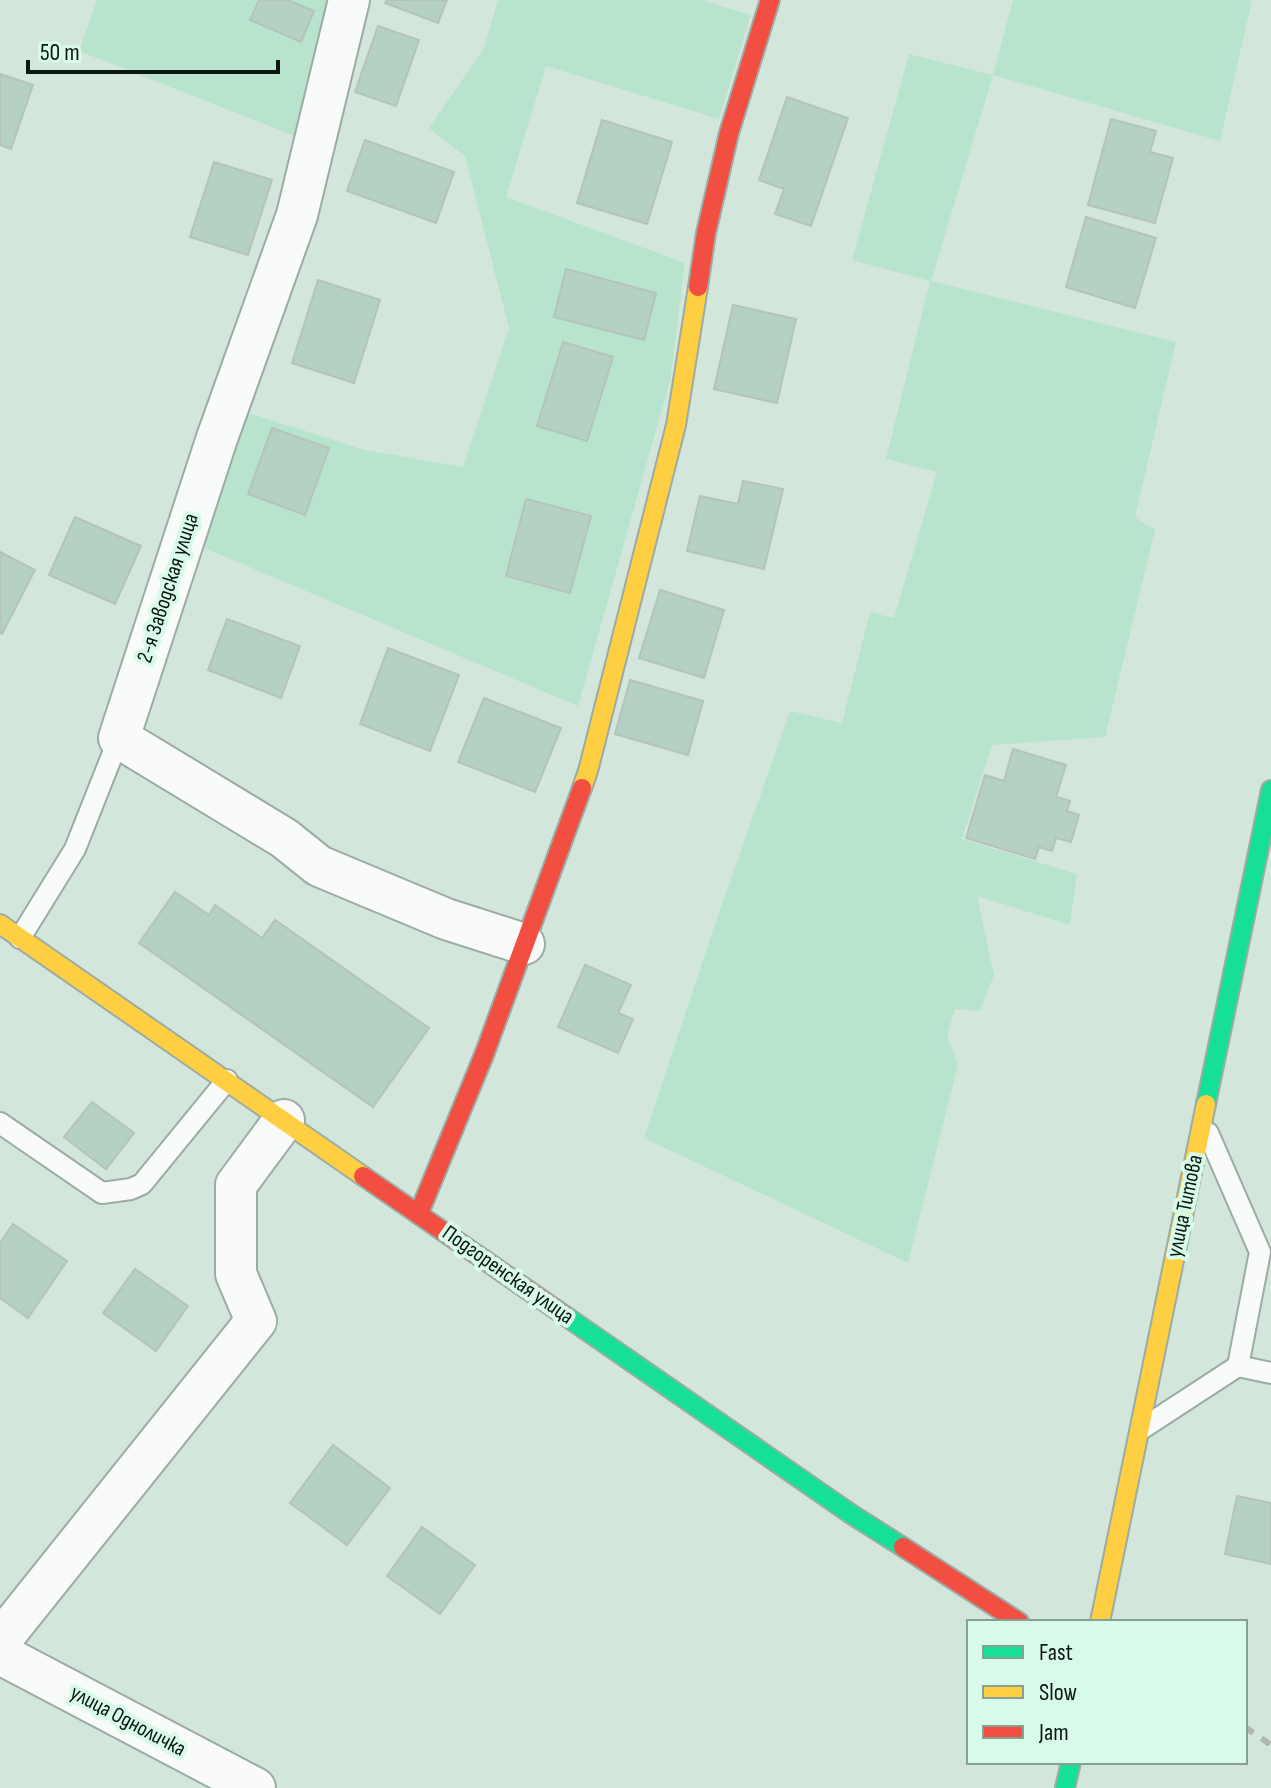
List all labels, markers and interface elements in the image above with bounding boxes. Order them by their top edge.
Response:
scale bar [28,24,278,74]
text: 50 m [40,38,80,67]
street label: 2-я Заводская улица [131,510,205,666]
street label: улица Титова [1161,1152,1209,1260]
street label: Подгоренская улица [437,1220,579,1330]
legend [967,1620,1247,1764]
text: Fast [1039,1638,1073,1667]
text: Slow [1039,1678,1077,1707]
street label: улица Одноличка [66,1679,190,1763]
text: Jam [1038,1718,1069,1747]

